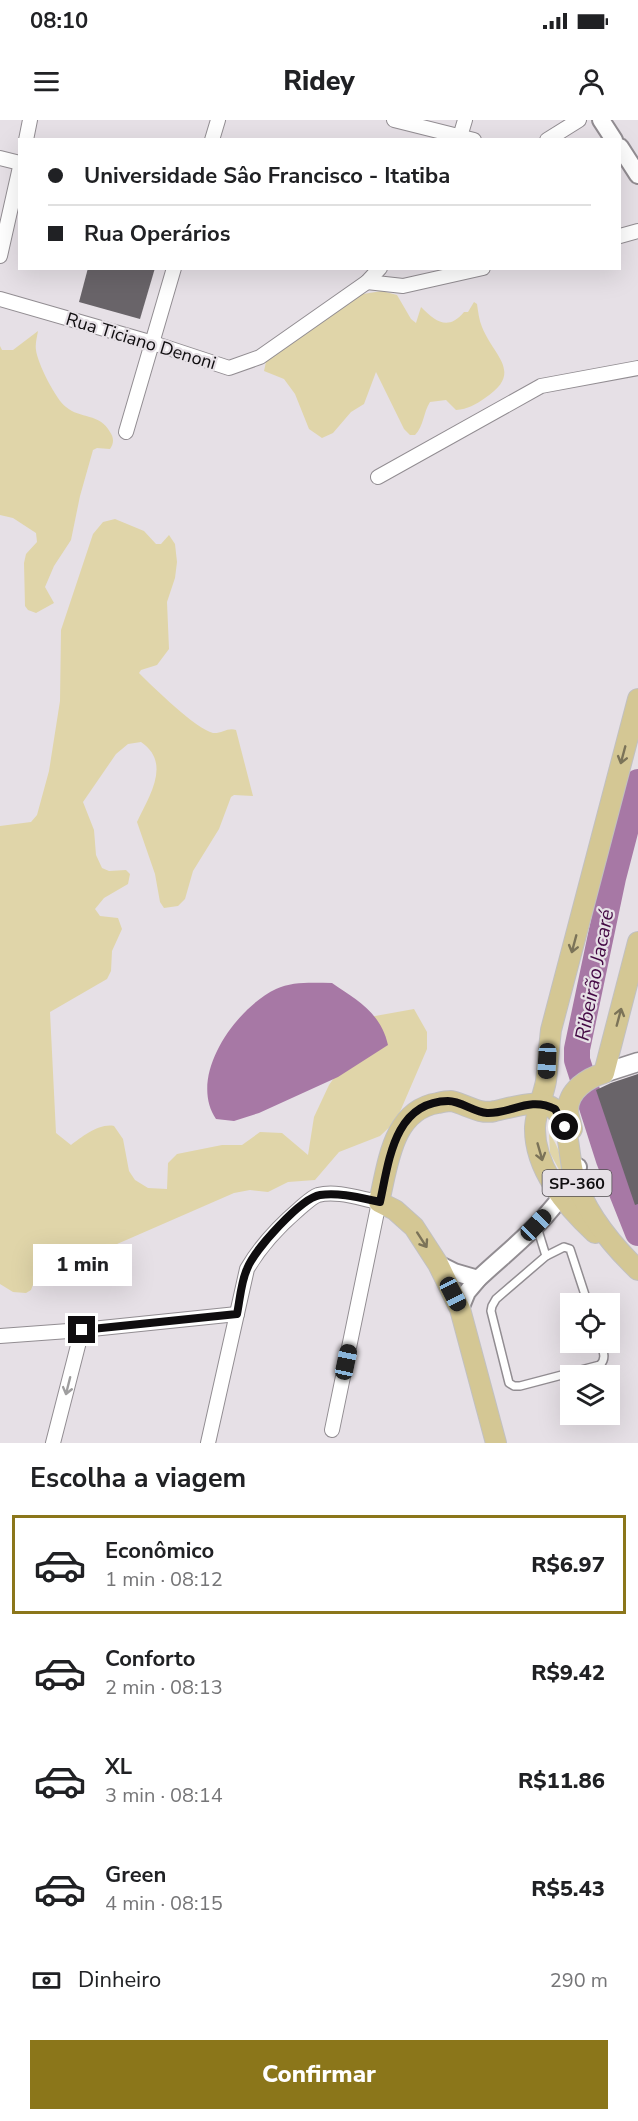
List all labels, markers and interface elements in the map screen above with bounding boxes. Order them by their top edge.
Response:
text: 08:10 [30,6,88,36]
text: Ridey [283,63,355,100]
icon: menu [30,65,63,98]
icon: person [575,65,608,98]
text: Universidade Sâo Francisco - Itatiba [84,161,450,191]
text: Rua Operários [84,219,230,249]
street label: Rua Ticiano Denoni [63,307,219,375]
one-way arrow [617,745,628,764]
water label: Ribeirão Jacaré [569,907,621,1043]
one-way arrow [567,934,579,953]
one-way arrow [613,1007,625,1026]
car [537,1043,557,1079]
route start [551,1113,578,1140]
one-way arrow [535,1143,546,1162]
road number: SP-360 [542,1170,612,1196]
car [517,1206,555,1244]
one-way arrow [417,1231,429,1248]
callout: 1 min [32,1243,132,1285]
text: 1 min [56,1251,109,1278]
car [437,1274,469,1314]
map controls [560,1293,620,1425]
button: locate [560,1293,620,1353]
route end [68,1316,95,1343]
car [333,1343,359,1381]
button: layers [560,1365,620,1425]
one-way arrow [61,1377,73,1396]
text: Escolha a viagem [30,1460,246,1497]
text: Econômico [105,1536,214,1566]
icon: car [33,1538,87,1592]
text: R$6.97 [531,1550,605,1580]
text: 1 min · 08:12 [105,1566,223,1593]
text: Conforto [105,1644,195,1674]
icon: car [33,1646,87,1700]
text: R$9.42 [531,1658,605,1688]
text: 2 min · 08:13 [105,1674,223,1701]
text: XL [105,1752,132,1782]
icon: car [33,1754,87,1808]
text: R$11.86 [518,1766,605,1796]
text: 3 min · 08:14 [105,1782,223,1809]
text: Green [105,1860,166,1890]
icon: car [33,1862,87,1916]
text: R$5.43 [531,1874,605,1904]
text: 4 min · 08:15 [105,1890,223,1917]
icon: cash [30,1964,63,1997]
text: Dinheiro [78,1965,161,1995]
text: 290 m [550,1967,608,1994]
button: Confirmar [30,2040,608,2109]

